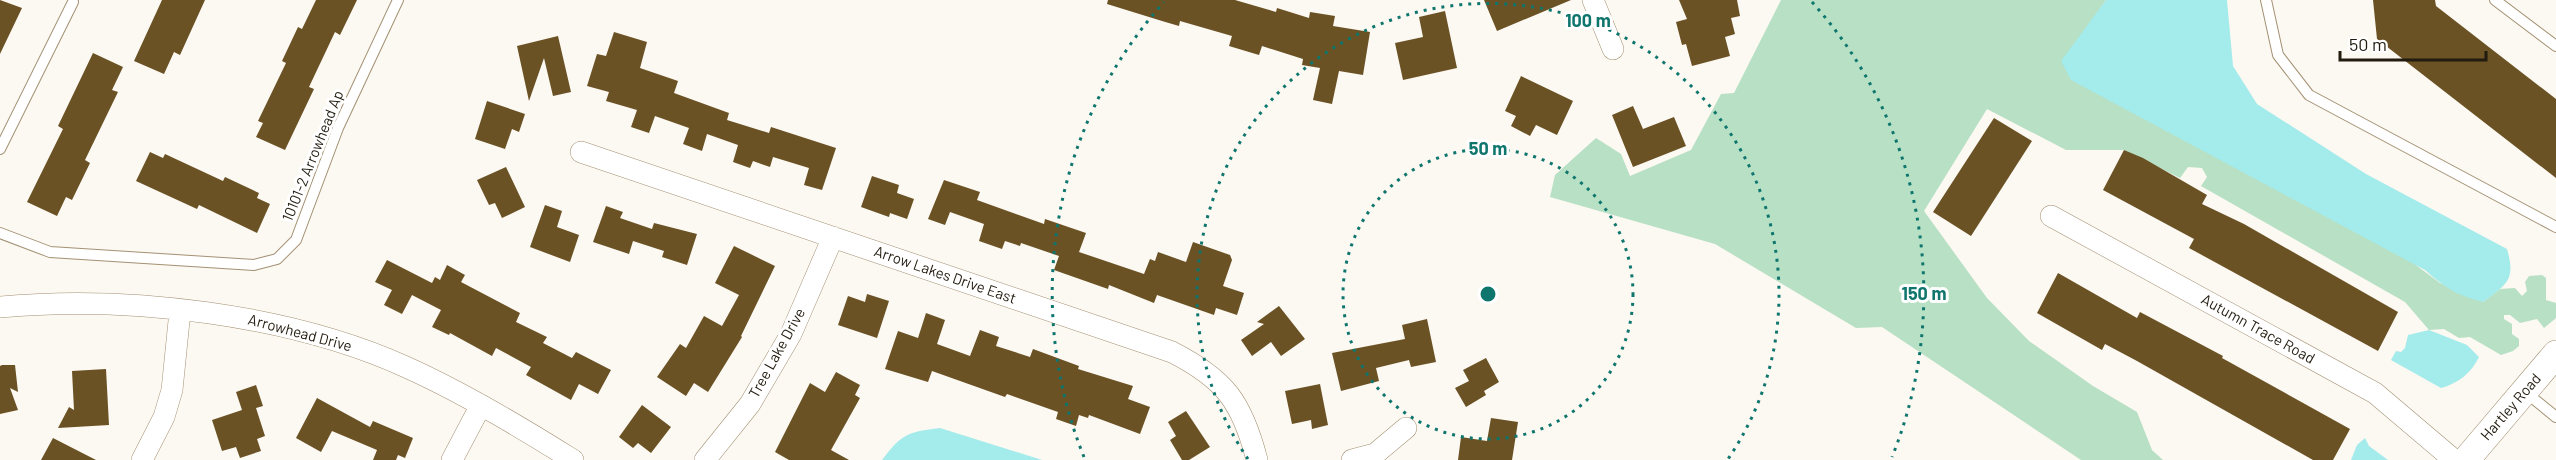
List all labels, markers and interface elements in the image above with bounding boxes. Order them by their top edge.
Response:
text: 100 m [1565,9,1611,31]
scale bar [2340,24,2486,62]
text: 50 m [2349,33,2387,55]
street label: 10101-2 Arrowhead Ap [278,88,347,224]
text: 50 m [1469,137,1507,159]
street label: Arrow Lakes Drive East [872,241,1019,307]
text: 150 m [1902,282,1946,304]
centre of rings [1478,284,1498,304]
street label: Autumn Trace Road [2199,289,2318,367]
street label: Tree Lake Drive [744,304,808,401]
street label: Arrowhead Drive [246,310,354,355]
street label: Hartley Road [2476,369,2544,444]

